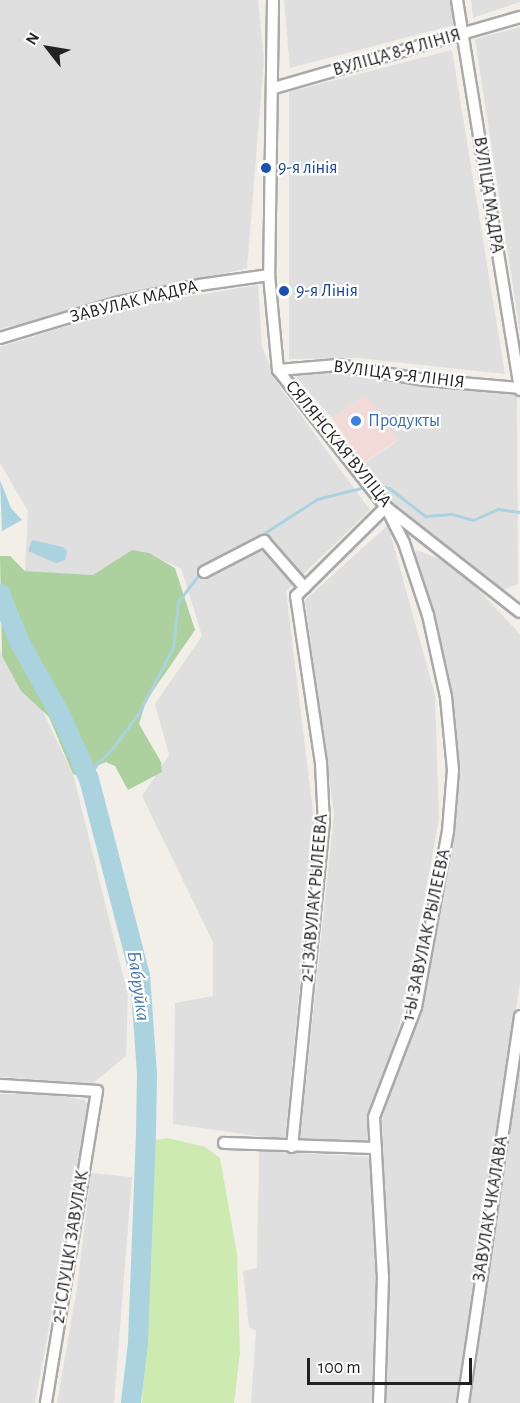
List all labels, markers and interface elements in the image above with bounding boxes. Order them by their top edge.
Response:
north arrow [18,18,78,78]
street label: ВУЛІЦА 8-Я ЛІНІЯ [330,24,464,82]
text: N [23,30,42,48]
street label: ВУЛІЦА МАДРА [468,135,508,255]
place label: 9-я лінія [278,157,338,179]
marker: 9-я лінія [259,161,273,175]
street label: ЗАВУЛАК МАДРА [68,276,200,328]
place label: 9-я Лінія [296,280,358,302]
marker: 9-я Лінія [277,284,291,298]
street label: ВУЛІЦА 9-Я ЛІНІЯ [332,356,466,394]
street label: СЯЛЯНСКАЯ ВУЛІЦА [280,376,396,512]
place label: Продукты [368,410,440,432]
marker: Продукты [349,414,363,428]
street label: 2-І ЗАВУЛАК РЫЛЕЕВА [297,813,333,983]
street label: 1-Ы ЗАВУЛАК РЫЛЕЕВА [398,847,456,1023]
water label: Бабруйка [121,949,155,1023]
street label: ЗАВУЛАК ЧКАЛАВА [469,1134,513,1284]
street label: 2-І СЛУЦКІ ЗАВУЛАК [48,1169,94,1325]
scale bar [310,1346,475,1384]
text: 100 m [318,1359,361,1377]

